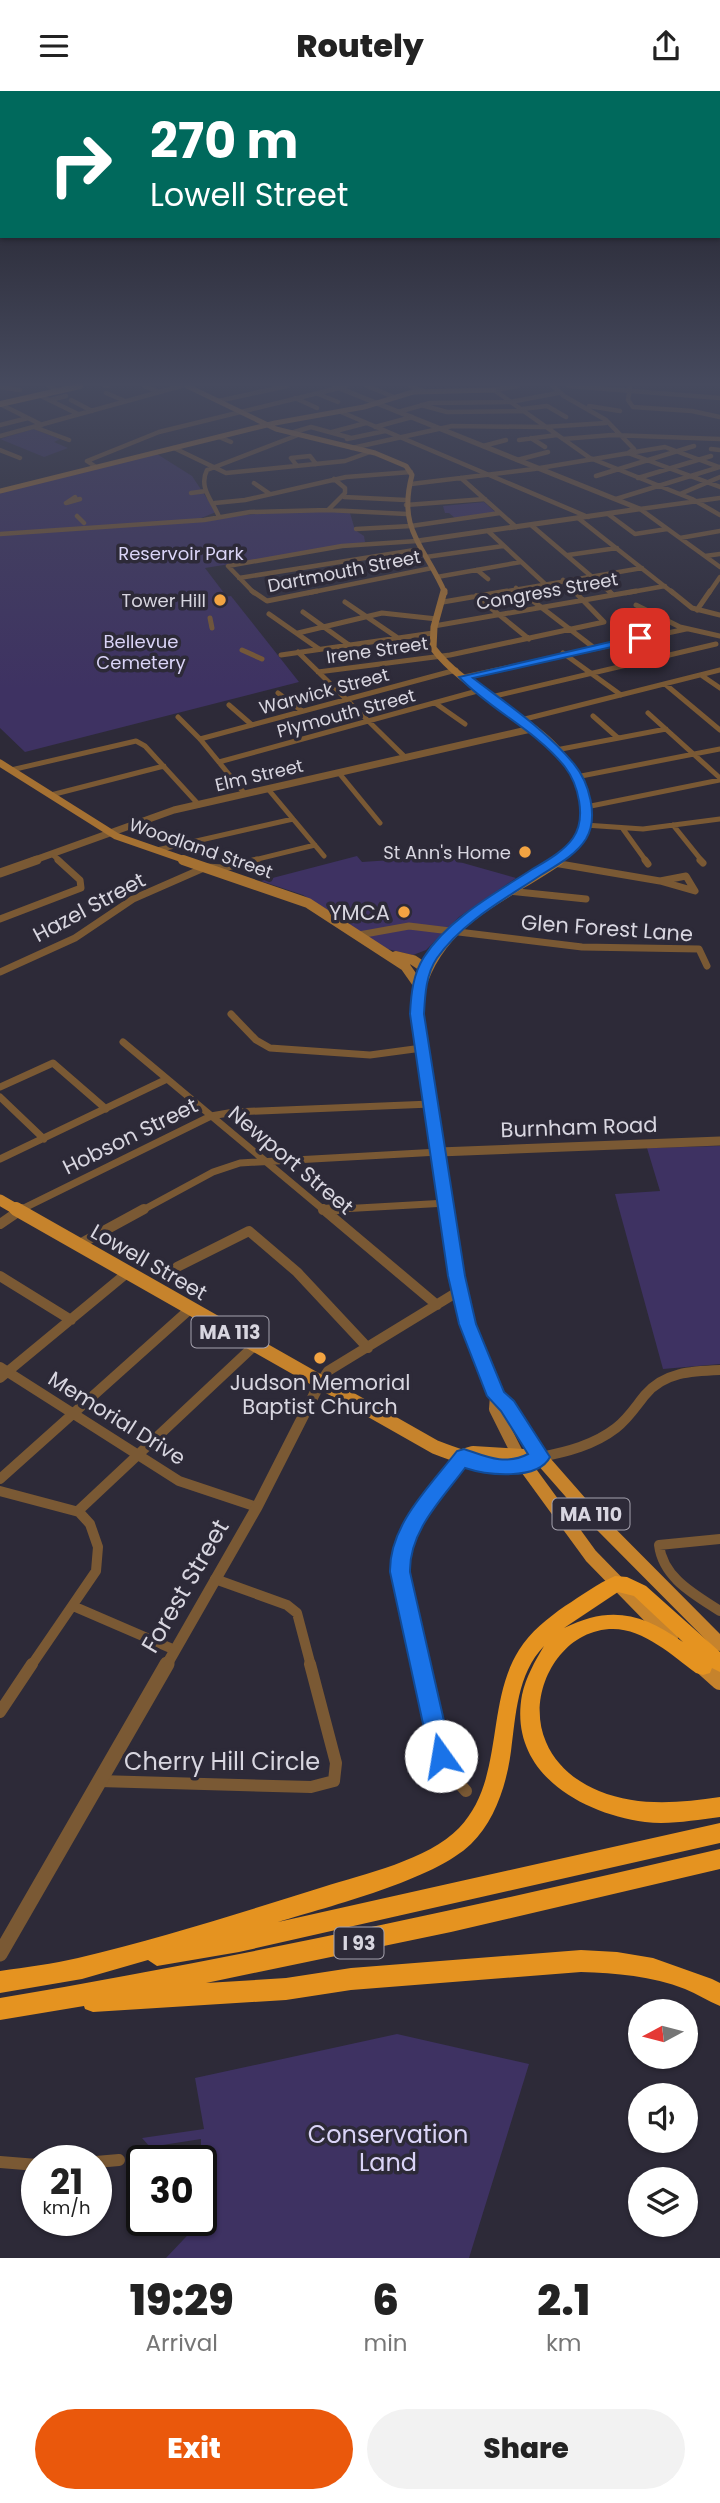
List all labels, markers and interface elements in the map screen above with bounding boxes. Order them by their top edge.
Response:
text: Routely [296,23,424,68]
icon: menu [35,27,73,65]
icon: share [647,27,685,65]
text: 270 m [150,107,298,175]
icon: right [35,119,126,210]
text: Lowell Street [150,172,348,217]
park label: Reservoir Park [118,541,244,566]
street label: Dartmouth Street [265,544,423,598]
street label: Congress Street [474,566,620,616]
place label: Tower Hill [122,588,206,613]
marker: Tower Hill [212,592,228,608]
pin [610,608,670,668]
icon: arrive [621,619,659,657]
park label: Bellevue Cemetery [96,629,186,675]
street label: Irene Street [325,630,429,670]
street label: Warwick Street [256,662,392,720]
street label: Plymouth Street [274,683,418,743]
street label: Elm Street [212,753,306,797]
street label: Woodland Street [126,812,276,884]
place label: St Ann's Home [383,840,511,865]
marker: St Ann's Home [517,844,533,860]
street label: Hazel Street [28,865,150,949]
place label: YMCA [329,898,390,927]
marker: YMCA [396,904,412,920]
street label: Glen Forest Lane [520,908,694,948]
street label: Hobson Street [58,1091,202,1181]
street label: Newport Street [222,1099,360,1221]
street label: Burnham Road [500,1110,658,1144]
street label: Lowell Street [85,1217,213,1307]
road number: MA 113 [191,1317,268,1347]
marker: Judson Memorial Baptist Church [312,1350,328,1366]
street label: Memorial Drive [43,1364,191,1472]
place label: Judson Memorial Baptist Church [230,1368,410,1421]
road number: MA 110 [552,1499,630,1529]
street label: Forest Street [133,1513,237,1659]
position arrow [404,1719,478,1793]
street label: Cherry Hill Circle [124,1745,320,1778]
road number: I 93 [334,1927,384,1959]
north arrow [628,1999,698,2069]
map controls [628,1999,698,2237]
button: sound [628,2083,698,2153]
park label: Conservation Land [308,2118,468,2179]
speed limit sign: 30 [126,2145,217,2236]
text: 21 [50,2157,83,2206]
button: layers [628,2167,698,2237]
text: km/h [43,2195,90,2220]
text: 19:29 [130,2271,234,2330]
text: 6 [372,2271,399,2330]
text: 2.1 [537,2271,590,2330]
text: Arrival [146,2327,218,2359]
text: min [363,2327,408,2359]
text: km [546,2327,582,2359]
button: Exit [35,2409,353,2489]
button: Share [367,2409,685,2489]

